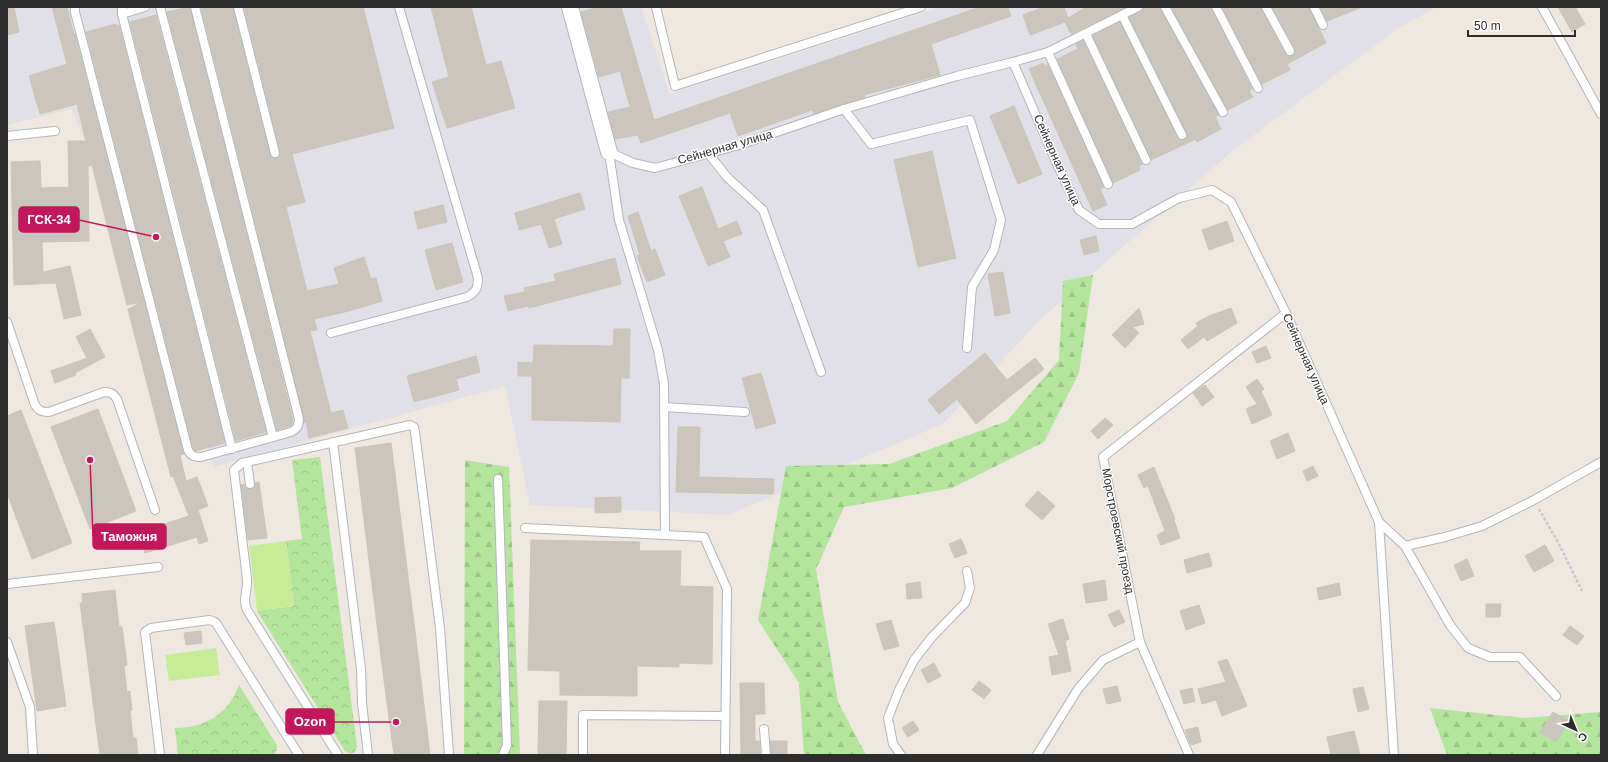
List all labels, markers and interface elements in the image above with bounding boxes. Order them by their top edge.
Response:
scale bar [1468,12,1575,38]
text: 50 m [1474,19,1501,33]
street label: Сейнерная улица [1031,112,1083,208]
street label: Сейнерная улица [676,127,774,167]
callout: ГСК-34 [19,207,79,232]
text: ГСК-34 [27,212,71,227]
street label: Сейнерная улица [1280,311,1332,407]
street label: Морстроевский проезд [1099,467,1137,595]
callout: Таможня [93,524,166,549]
text: Таможня [101,529,157,544]
callout: Ozon [286,709,334,734]
north arrow [1556,710,1596,750]
text: Ozon [294,714,326,729]
text: С [1576,730,1590,744]

